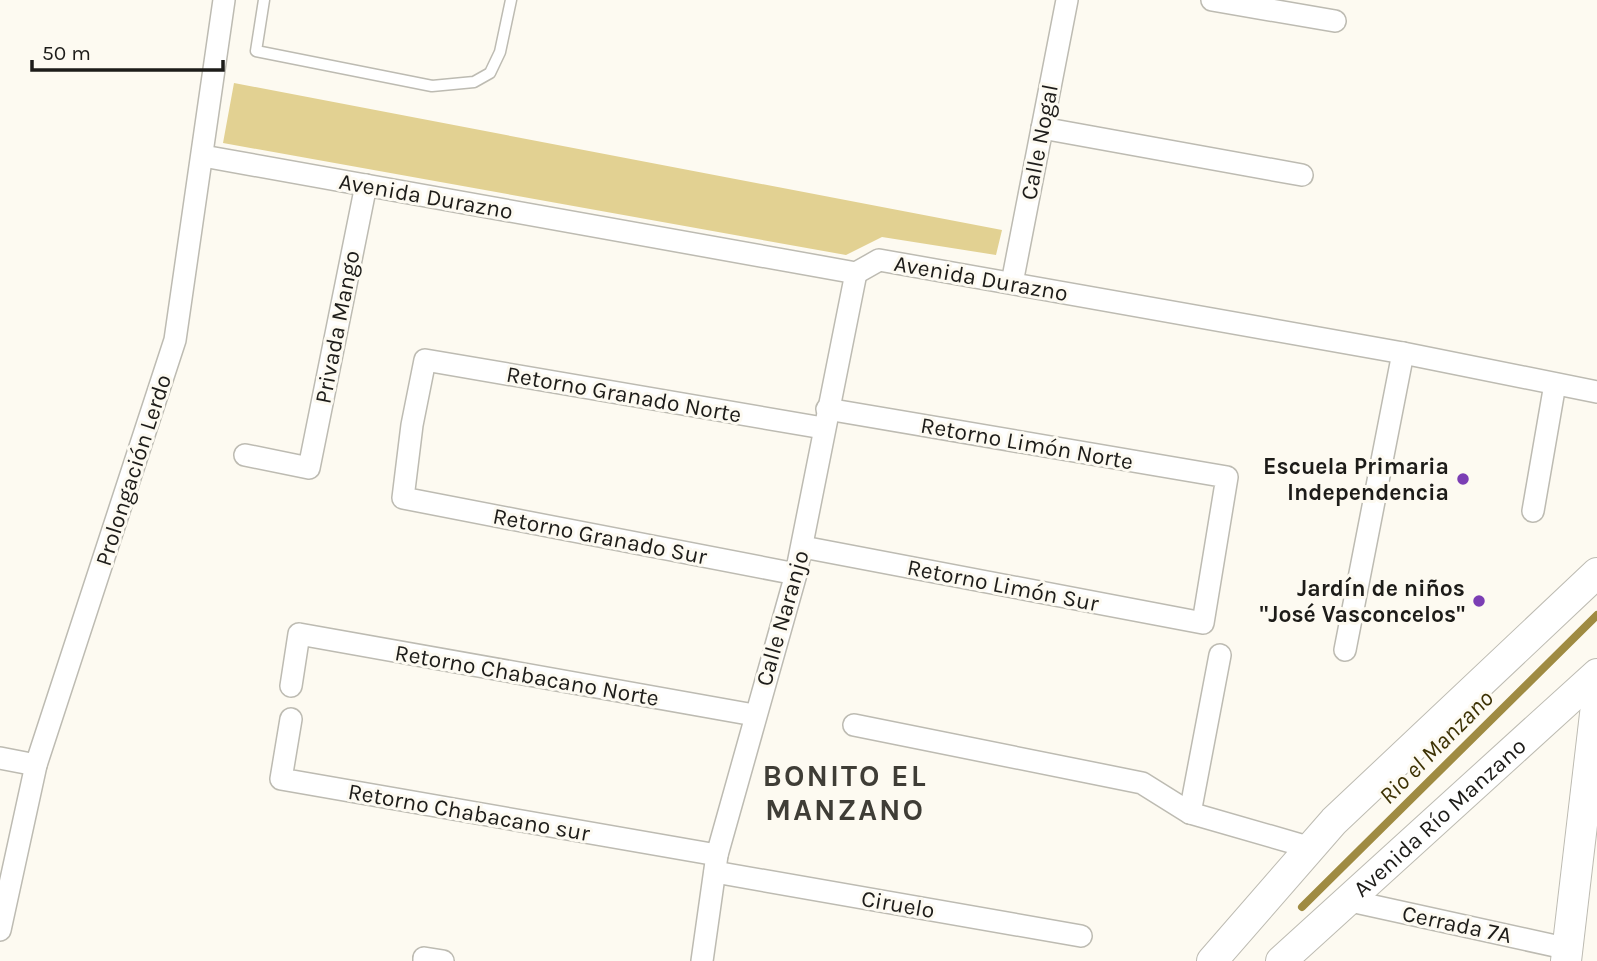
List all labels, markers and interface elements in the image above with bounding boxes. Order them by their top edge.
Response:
scale bar [32,28,222,72]
text: 50 m [42,41,91,65]
street label: Calle Nogal [1015,82,1064,202]
street label: Avenida Durazno [337,168,515,225]
street label: Privada Mango [309,248,366,406]
street label: Avenida Durazno [892,250,1070,307]
street label: Retorno Granado Norte [504,360,744,428]
street label: Prolongación Lerdo [90,371,177,569]
street label: Retorno Limón Norte [918,411,1135,475]
place label: Escuela Primaria Independencia [1263,453,1449,506]
marker: Escuela Primaria Independencia [1455,471,1471,487]
street label: Retorno Granado Sur [491,502,710,571]
street label: Calle Naranjo [750,547,815,689]
street label: Retorno Limón Sur [905,554,1102,617]
place label: Jardín de niños "José Vasconcelos" [1259,575,1465,628]
marker: Jardín de niños "José Vasconcelos" [1471,593,1487,609]
street label: Retorno Chabacano Norte [393,639,661,712]
water label: Rio el Manzano [1373,684,1499,810]
street label: Avenida Río Manzano [1348,732,1532,903]
district label: BONITO EL MANZANO [763,758,928,828]
street label: Retorno Chabacano sur [346,778,593,847]
street label: Ciruelo [859,885,937,924]
street label: Cerrada 7A [1400,900,1514,949]

